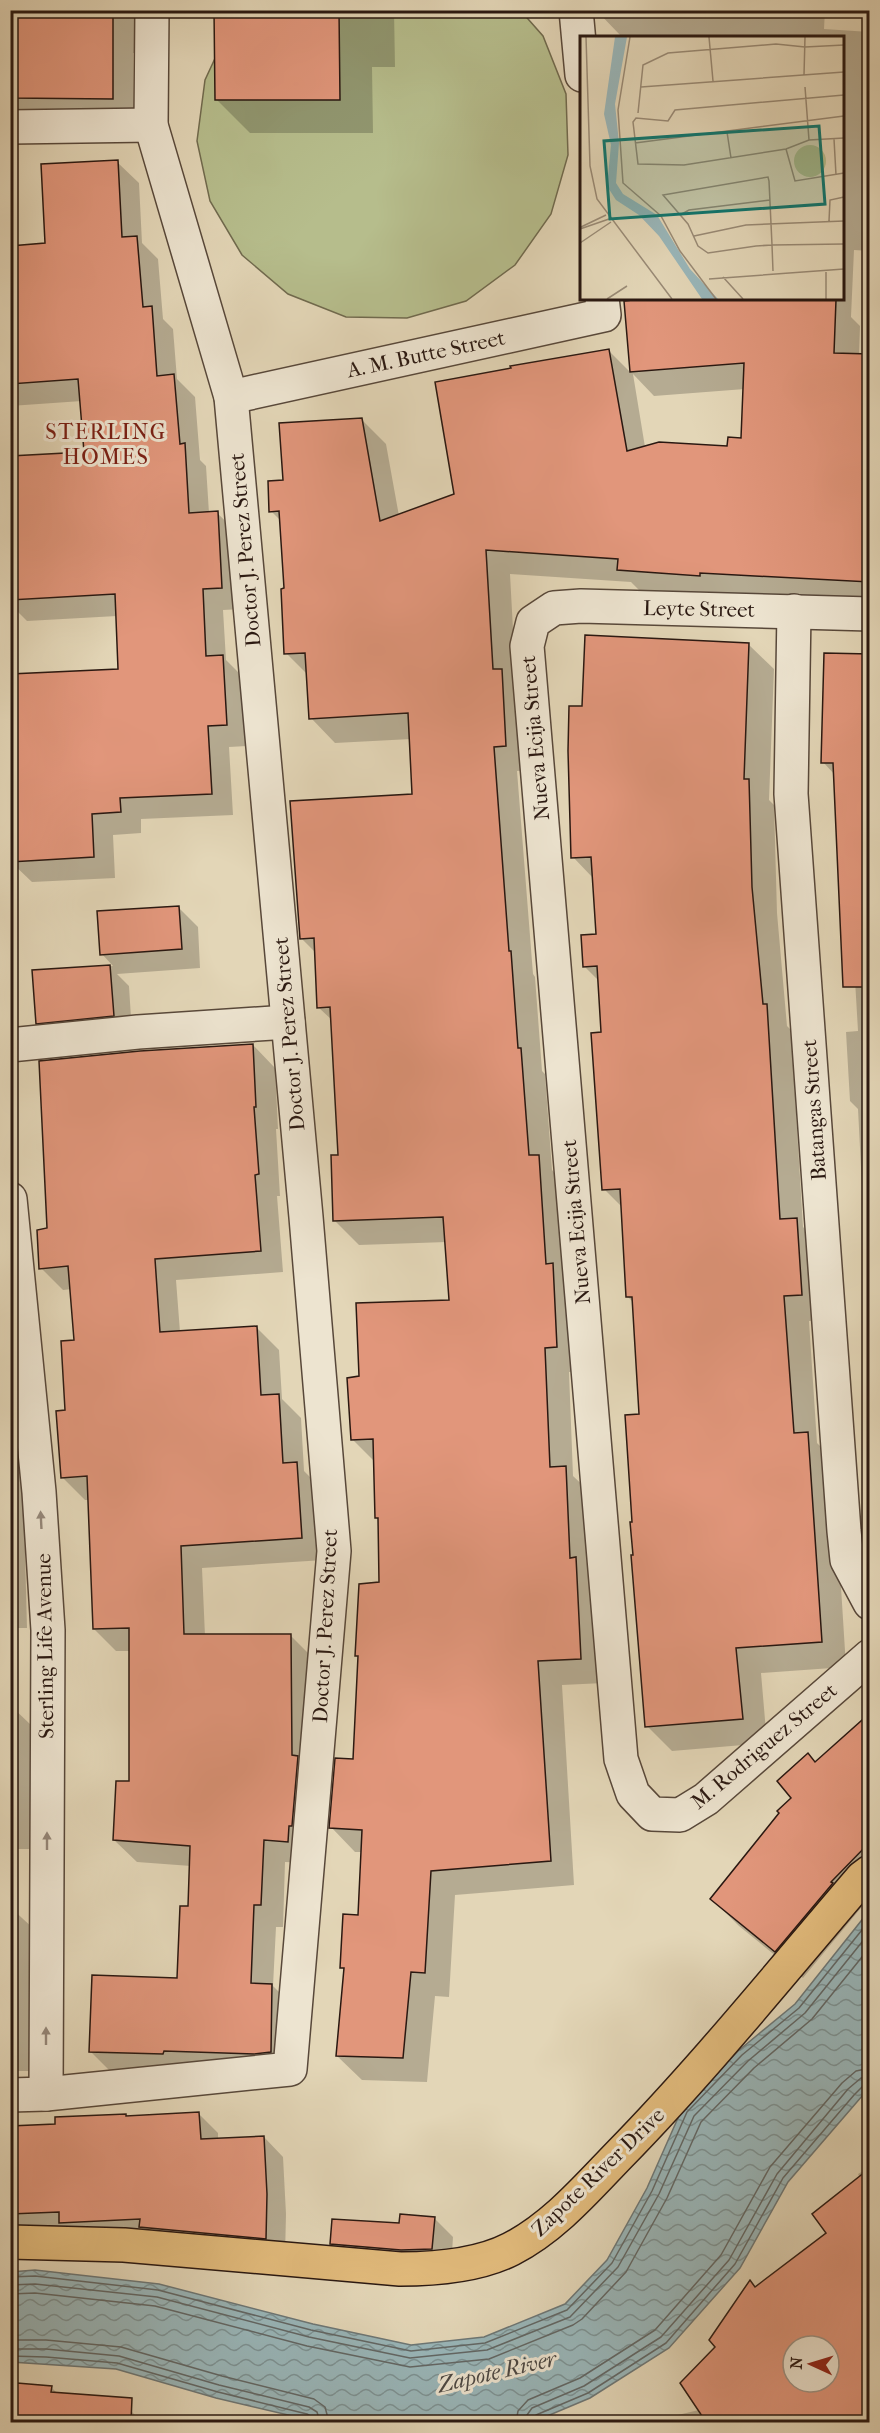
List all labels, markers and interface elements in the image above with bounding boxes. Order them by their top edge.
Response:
inset map [580,36,844,300]
street label: A. M. Butte Street [344,325,508,383]
district label: STERLING HOMES [45,419,167,470]
street label: Doctor J. Perez Street [225,452,265,648]
street label: Leyte Street [643,596,756,622]
street label: Nueva Ecija Street [516,654,554,821]
street label: Doctor J. Perez Street [269,936,309,1132]
street label: Batangas Street [797,1038,831,1181]
street label: Nueva Ecija Street [557,1138,595,1305]
one-way arrow [36,1510,46,1529]
street label: Doctor J. Perez Street [308,1528,342,1724]
street label: Sterling Life Avenue [31,1553,59,1739]
street label: M. Rodriguez Street [686,1678,842,1814]
one-way arrow [42,1831,52,1850]
one-way arrow [41,2026,51,2045]
street label: Zapote River Drive [527,2103,669,2241]
north arrow [781,2334,841,2394]
water label: Zapote River [433,2345,561,2399]
text: N [787,2355,806,2370]

